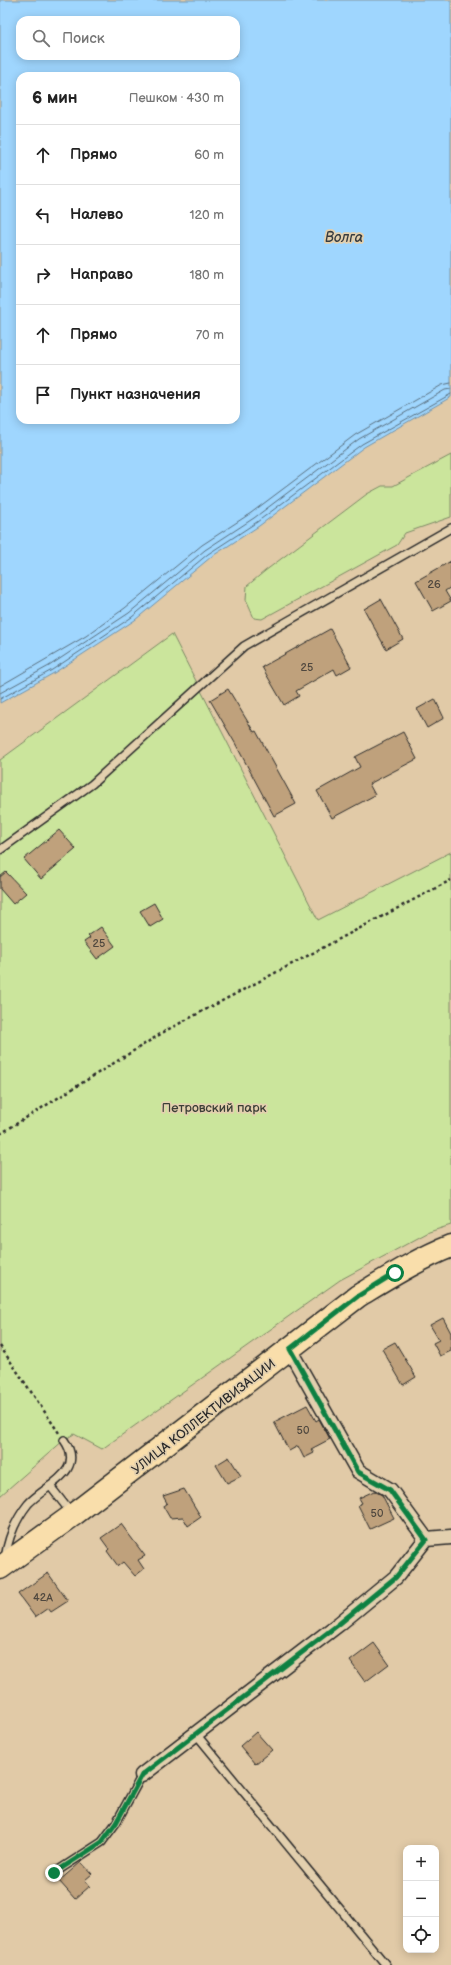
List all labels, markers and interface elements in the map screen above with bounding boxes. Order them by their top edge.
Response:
search box [16,16,240,60]
icon: search [30,27,52,49]
text: Поиск [62,29,105,48]
text: 6 мин [32,88,78,108]
text: Пешком · 430 m [129,90,224,106]
icon: ahead [32,144,54,166]
text: Прямо [70,145,117,164]
text: 60 m [194,147,224,163]
icon: left [32,204,54,226]
text: Налево [70,205,123,224]
text: 120 m [189,207,224,223]
water label: Волга [325,229,363,246]
icon: right [32,264,54,286]
text: Направо [70,265,133,284]
text: 180 m [189,267,224,283]
icon: ahead [32,324,54,346]
text: Прямо [70,325,117,344]
text: 70 m [196,327,224,343]
icon: arrive [32,384,54,406]
text: Пункт назначения [70,385,201,404]
house number: 26 [427,578,441,591]
house number: 25 [301,661,313,674]
house number: 25 [93,937,105,950]
park label: Петровский парк [162,1100,267,1116]
route start [386,1264,404,1282]
street label: УЛИЦА КОЛЛЕКТИВИЗАЦИИ [129,1356,279,1478]
house number: 50 [297,1424,310,1437]
house number: 50 [371,1507,384,1520]
house number: 42А [33,1591,53,1604]
map controls [403,1845,439,1953]
button: + [403,1845,439,1881]
route end [45,1864,63,1882]
button: − [403,1881,439,1917]
button: locate [403,1917,439,1953]

